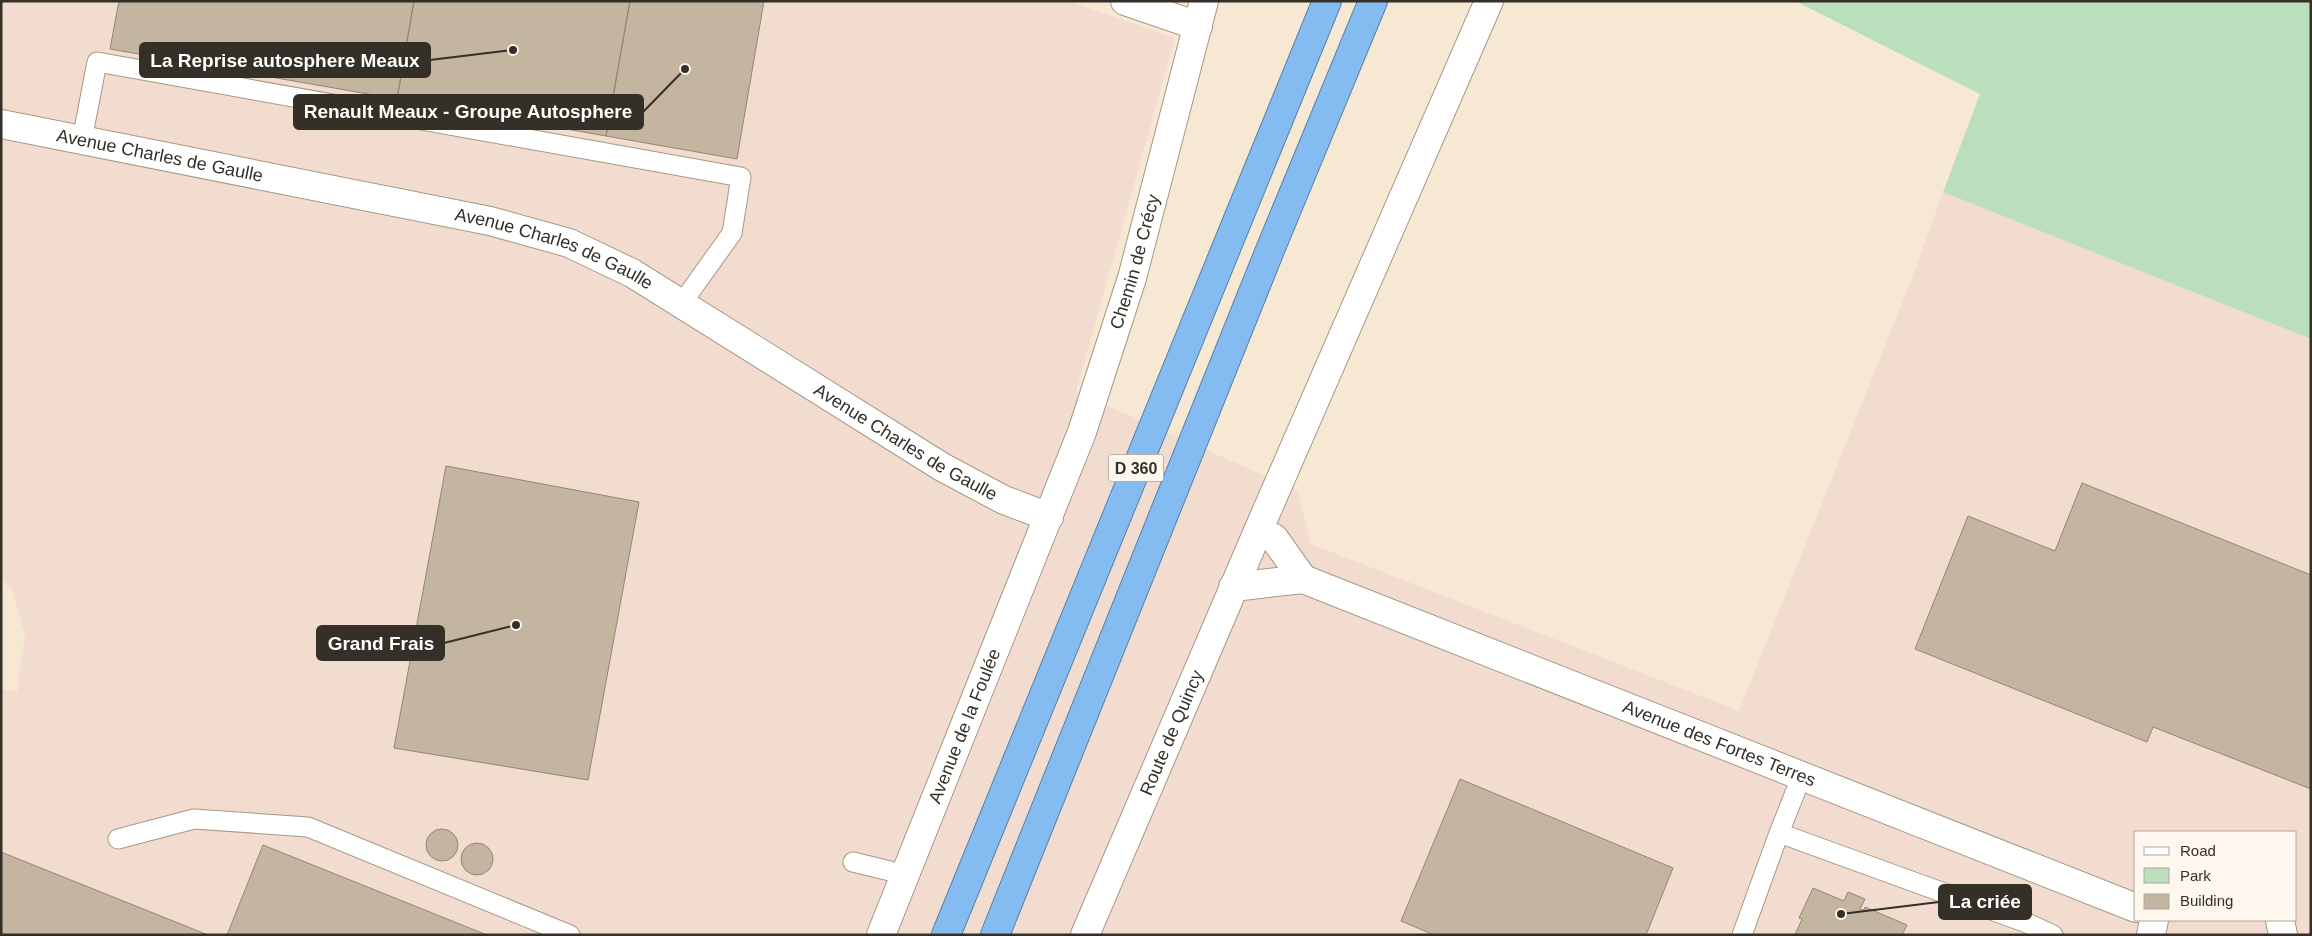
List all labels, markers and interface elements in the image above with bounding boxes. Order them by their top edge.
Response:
callout: La Reprise autosphere Meaux [140,43,430,77]
text: La Reprise autosphere Meaux [150,50,420,71]
callout: Renault Meaux - Groupe Autosphere [294,95,643,129]
text: Renault Meaux - Groupe Autosphere [304,101,632,122]
street label: Avenue Charles de Gaulle [55,125,265,186]
street label: Chemin de Crécy [1106,192,1163,332]
street label: Avenue Charles de Gaulle [453,204,657,293]
street label: Avenue Charles de Gaulle [810,379,1001,504]
road number: D 360 [1108,454,1164,482]
callout: Grand Frais [317,626,444,660]
text: Grand Frais [328,633,434,654]
street label: Avenue de la Foulée [925,646,1004,806]
street label: Route de Quincy [1136,667,1207,798]
street label: Avenue des Fortes Terres [1620,696,1819,790]
legend [2134,831,2297,921]
text: Road [2180,842,2216,859]
text: Park [2180,867,2211,884]
callout: La criée [1939,885,2031,919]
text: La criée [1949,891,2021,912]
text: Building [2180,892,2233,909]

